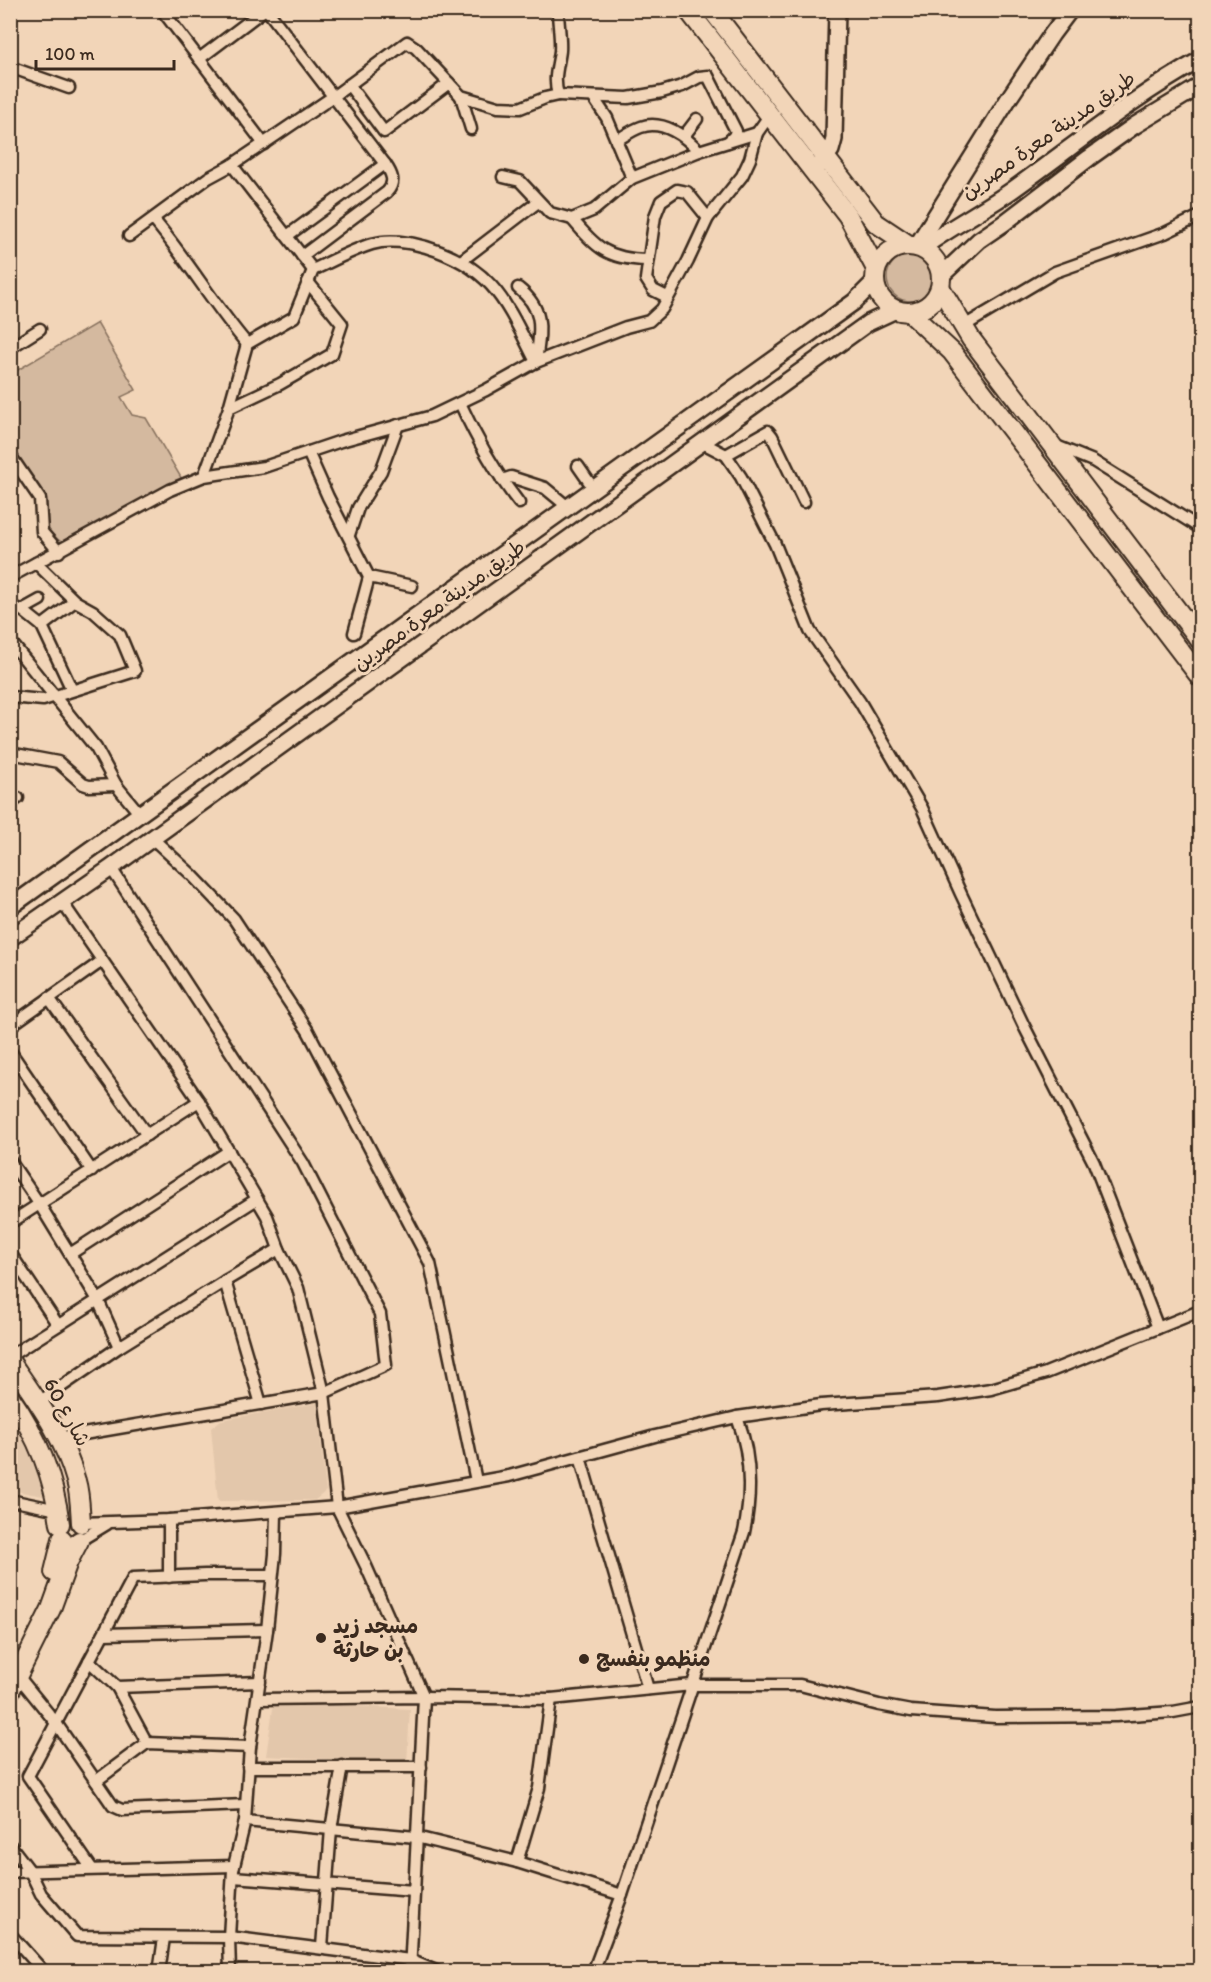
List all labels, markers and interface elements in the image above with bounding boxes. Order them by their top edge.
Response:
scale bar [36,33,174,71]
text: 100 m [45,43,95,65]
street label: طريق مدينة معرة مصرين [956,65,1140,204]
street label: طريق مدينة معرة مصرين [348,534,530,676]
street label: شارع 60 [36,1373,96,1452]
place label: مسجد زيد بن حارثة [333,1613,418,1663]
marker: مسجد زيد بن حارثة [314,1631,328,1645]
place label: منظمو بنفسج [596,1646,711,1672]
marker: منظمو بنفسج [577,1652,591,1666]

